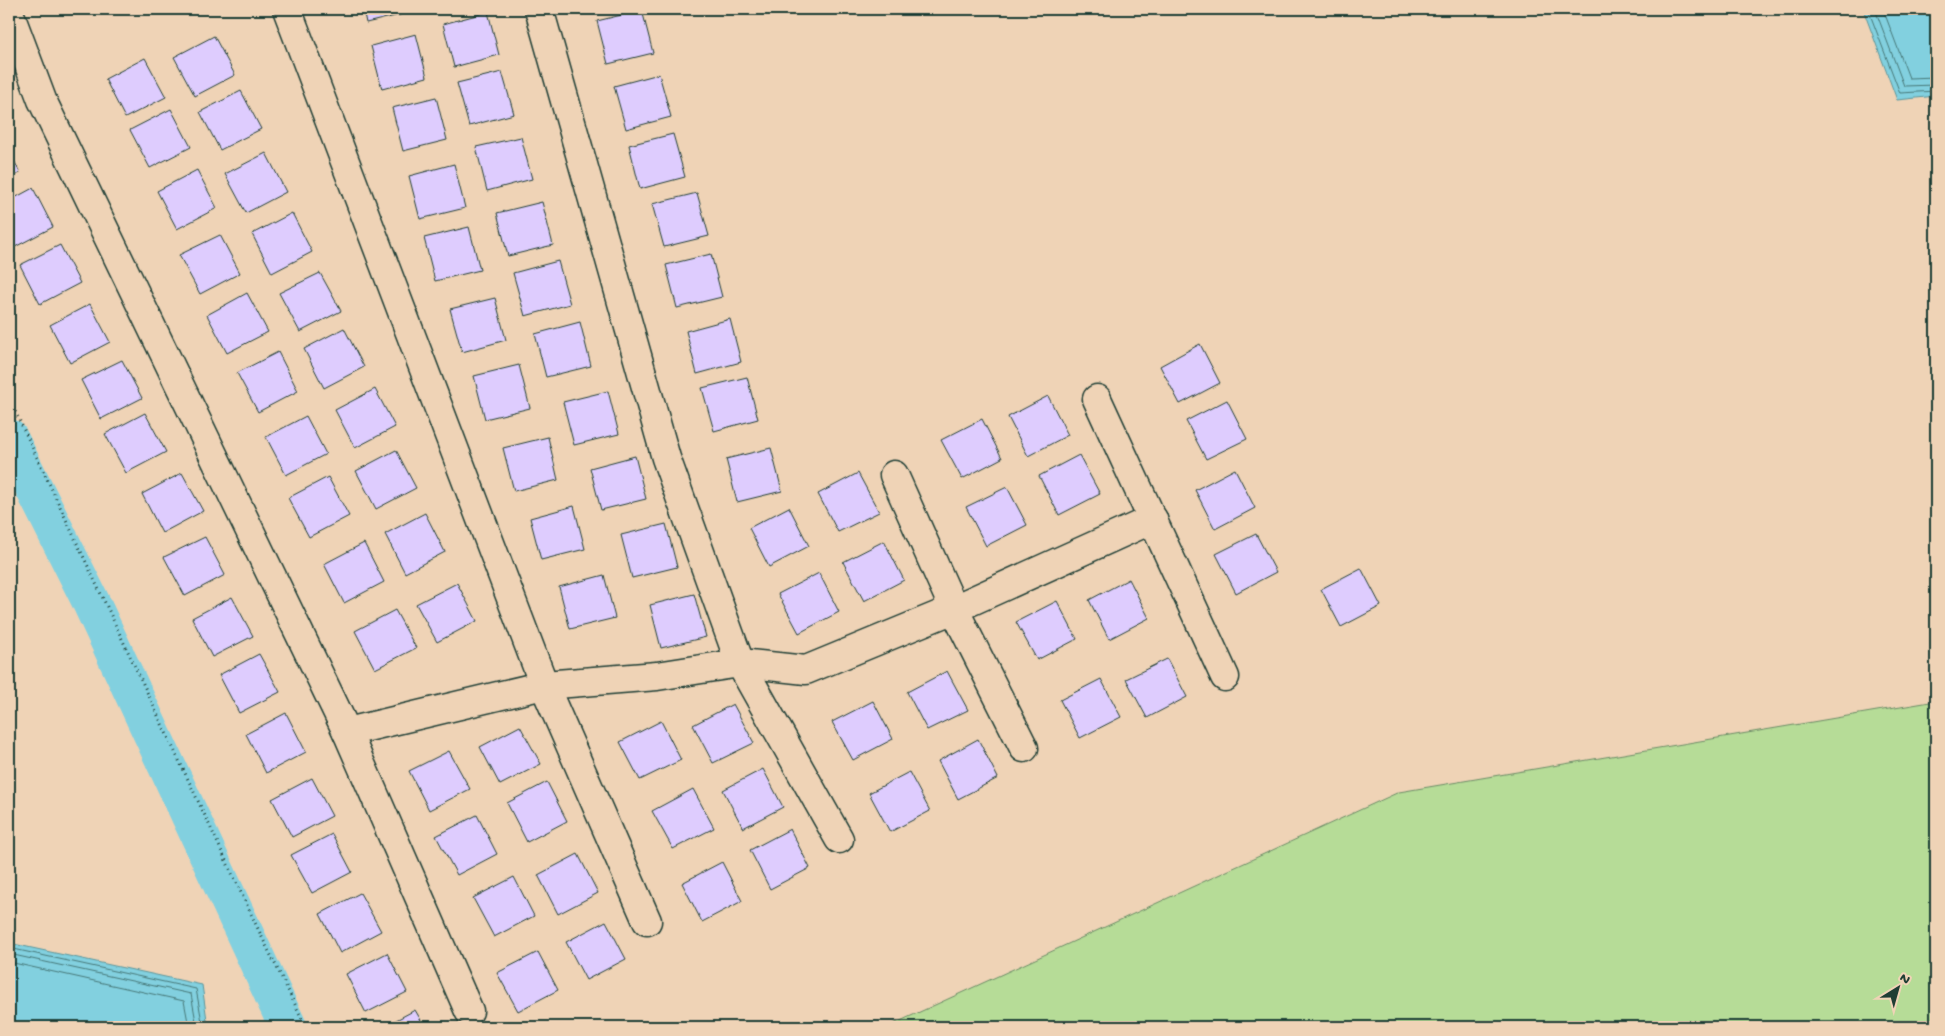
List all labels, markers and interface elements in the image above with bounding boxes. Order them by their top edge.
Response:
north arrow [1872,964,1922,1014]
text: N [1896,970,1913,989]

